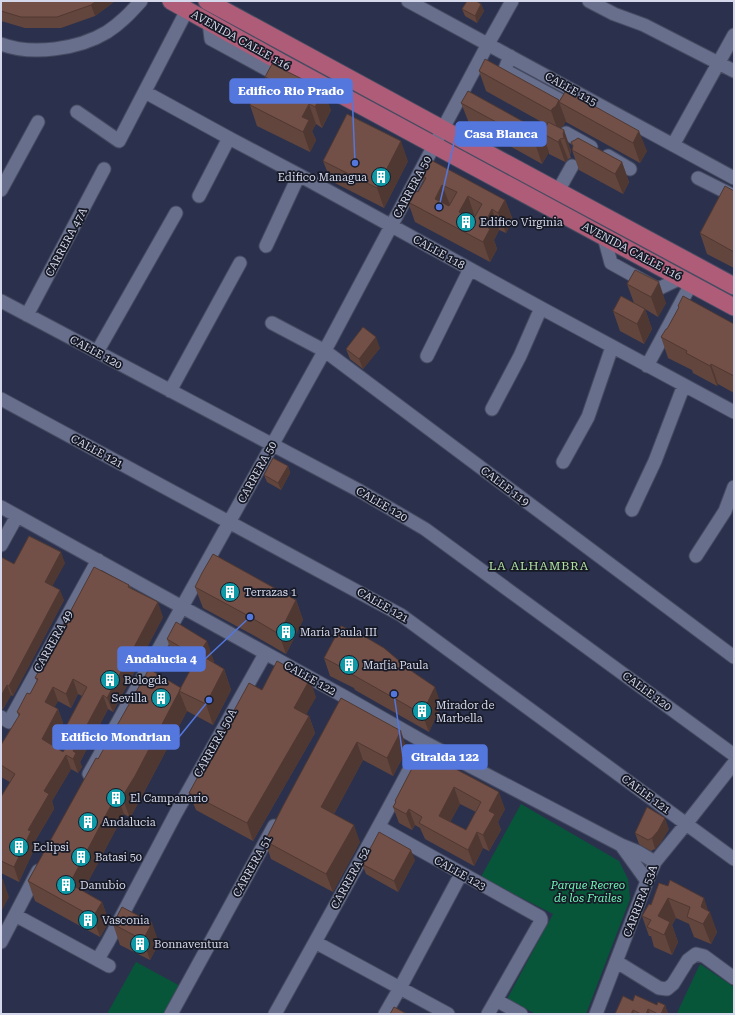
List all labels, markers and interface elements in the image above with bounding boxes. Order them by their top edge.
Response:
street label: AVENIDA CALLE 116 [189,8,292,73]
street label: CALLE 115 [542,70,599,109]
callout: Edifico Rio Prado [230,79,352,103]
text: Edifico Rio Prado [238,84,344,98]
callout: Casa Blanca [456,122,546,146]
text: Casa Blanca [464,127,538,141]
street label: CARRERA 50 [391,154,434,221]
building icon: Edifico Managua [370,166,392,188]
place label: Edifico Managua [278,171,367,184]
street label: CARRERA 47A [43,205,90,279]
building icon: Edifico Virginia [455,211,477,233]
place label: Edifico Virginia [480,216,563,229]
street label: AVENIDA CALLE 116 [580,220,684,283]
street label: CALLE 118 [410,233,467,272]
street label: CALLE 120 [67,333,124,372]
street label: CALLE 121 [68,432,125,471]
street label: CARRERA 50 [235,439,280,505]
street label: CALLE 119 [478,464,532,509]
street label: CALLE 120 [354,484,410,524]
district label: LA ALHAMBRA [489,559,589,573]
building icon: Terrazas 1 [219,581,241,603]
street label: CALLE 121 [355,585,411,625]
place label: Terrazas 1 [244,586,297,599]
street label: CARRERA 49 [31,608,76,674]
building icon: María Paula III [275,621,297,643]
place label: María Paula III [300,626,377,639]
callout: Andalucia 4 [118,647,205,671]
text: Andalucia 4 [125,652,197,666]
building icon: Mar[ia Paula [338,654,360,676]
street label: CALLE 122 [281,659,338,698]
place label: Mar[ia Paula [363,659,429,672]
building icon: Bologda [99,669,121,691]
street label: CALLE 120 [620,669,674,714]
place label: Bologda [124,674,167,687]
building icon: Sevilla [150,687,172,709]
place label: Sevilla [111,692,147,705]
place label: Mirador de Marbella [436,699,494,725]
building icon: Mirador de Marbella [411,700,433,722]
street label: CARRERA 50A [191,707,240,780]
callout: Edificio Mondrian [53,725,179,749]
text: Edificio Mondrian [61,730,171,744]
callout: Giralda 122 [403,745,487,769]
text: Giralda 122 [411,750,479,764]
street label: CALLE 121 [619,772,673,817]
building icon: El Campanario [105,787,127,809]
place label: El Campanario [130,792,208,805]
building icon: Andalucia [77,811,99,833]
place label: Andalucia [102,816,156,829]
street label: CARRERA 51 [230,833,275,899]
building icon: Eclipsi [8,836,30,858]
place label: Eclipsi [33,841,70,854]
street label: CARRERA 52 [328,845,373,911]
building icon: Batasi 50 [70,846,92,868]
place label: Batasi 50 [95,851,142,864]
street label: CALLE 123 [431,854,488,893]
street label: CARRERA 53A [621,863,660,939]
building icon: Danubio [55,874,77,896]
place label: Danubio [80,879,126,892]
park label: Parque Recreo de los Frailes [550,879,625,905]
building icon: Vasconia [77,909,99,931]
place label: Vasconia [102,914,150,927]
building icon: Bonnaventura [129,933,151,955]
place label: Bonnaventura [154,938,229,951]

